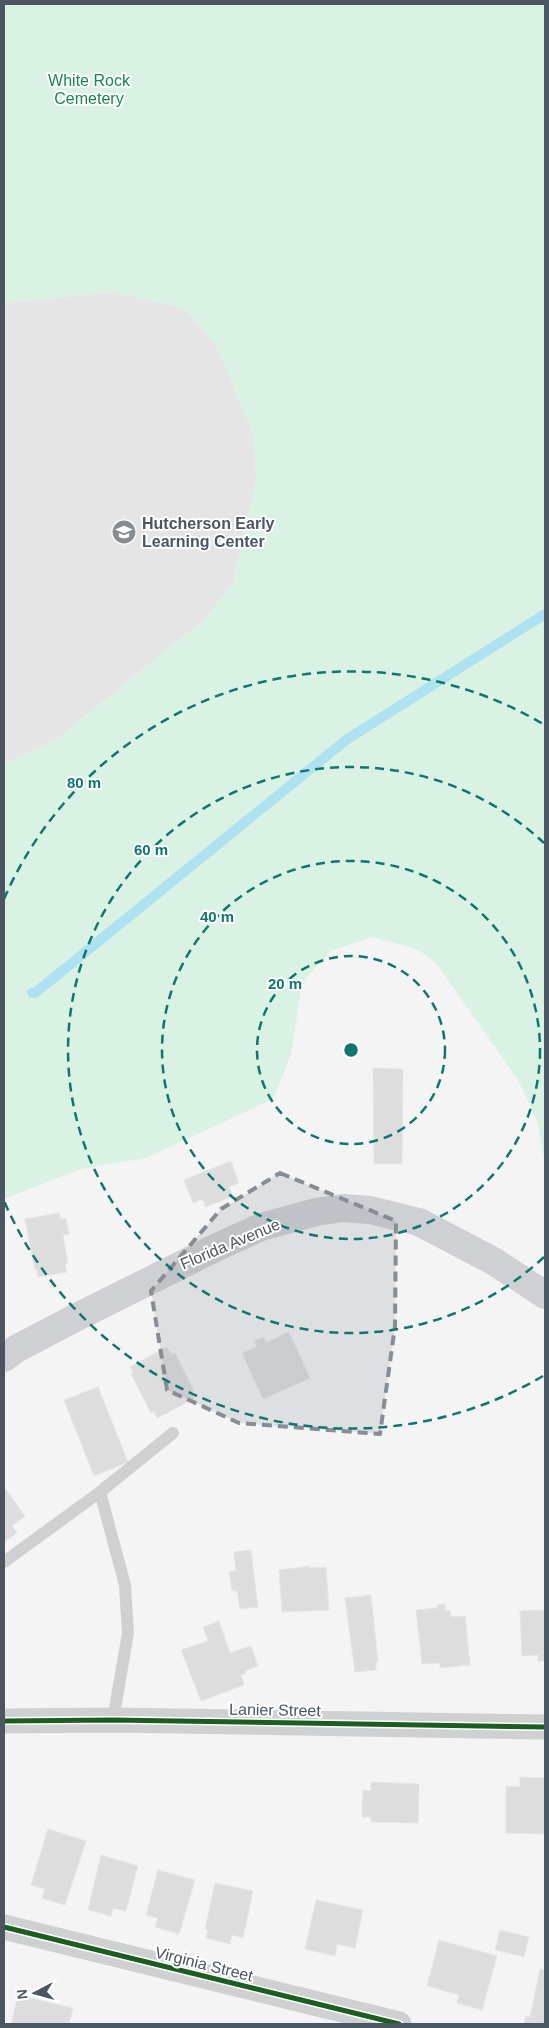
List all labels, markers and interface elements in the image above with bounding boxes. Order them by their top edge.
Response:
park label: White Rock Cemetery [48,72,131,107]
place label: Hutcherson Early Learning Center [142,515,275,550]
school or university icon: Hutcherson Early Learning Center [111,519,137,545]
text: 80 m [67,774,101,791]
text: 60 m [134,841,168,858]
text: 40 m [200,908,234,925]
text: 20 m [268,975,302,992]
centre of rings [342,1041,360,1059]
street label: Florida Avenue [178,1215,282,1273]
street label: Lanier Street [229,1701,322,1719]
street label: Virginia Street [153,1944,255,1985]
north arrow [10,1968,60,2018]
text: N [14,1988,31,2000]

